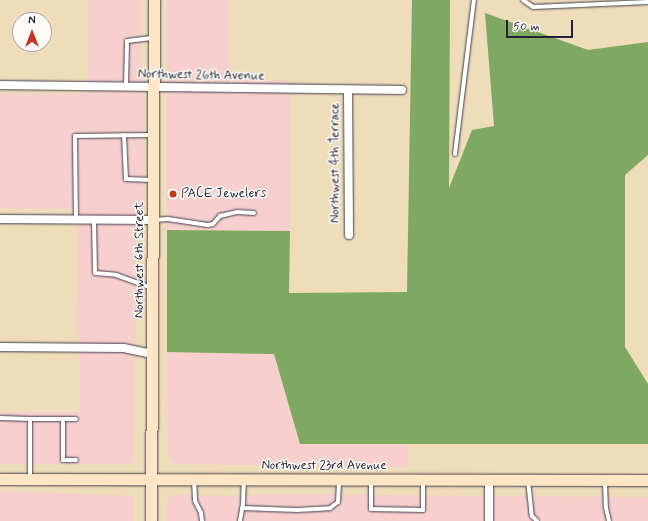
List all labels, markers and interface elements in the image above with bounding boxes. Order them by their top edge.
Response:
north arrow [12,12,52,52]
scale bar [508,12,575,38]
text: N [28,14,36,28]
text: 50 m [513,19,540,35]
street label: Northwest 26th Avenue [137,67,265,85]
street label: Northwest 4th Terrace [328,103,344,223]
place label: PACE Jewelers [181,186,265,202]
marker: PACE Jewelers [168,189,178,199]
street label: Northwest 6th Street [132,202,148,318]
street label: Northwest 23rd Avenue [261,458,387,474]

